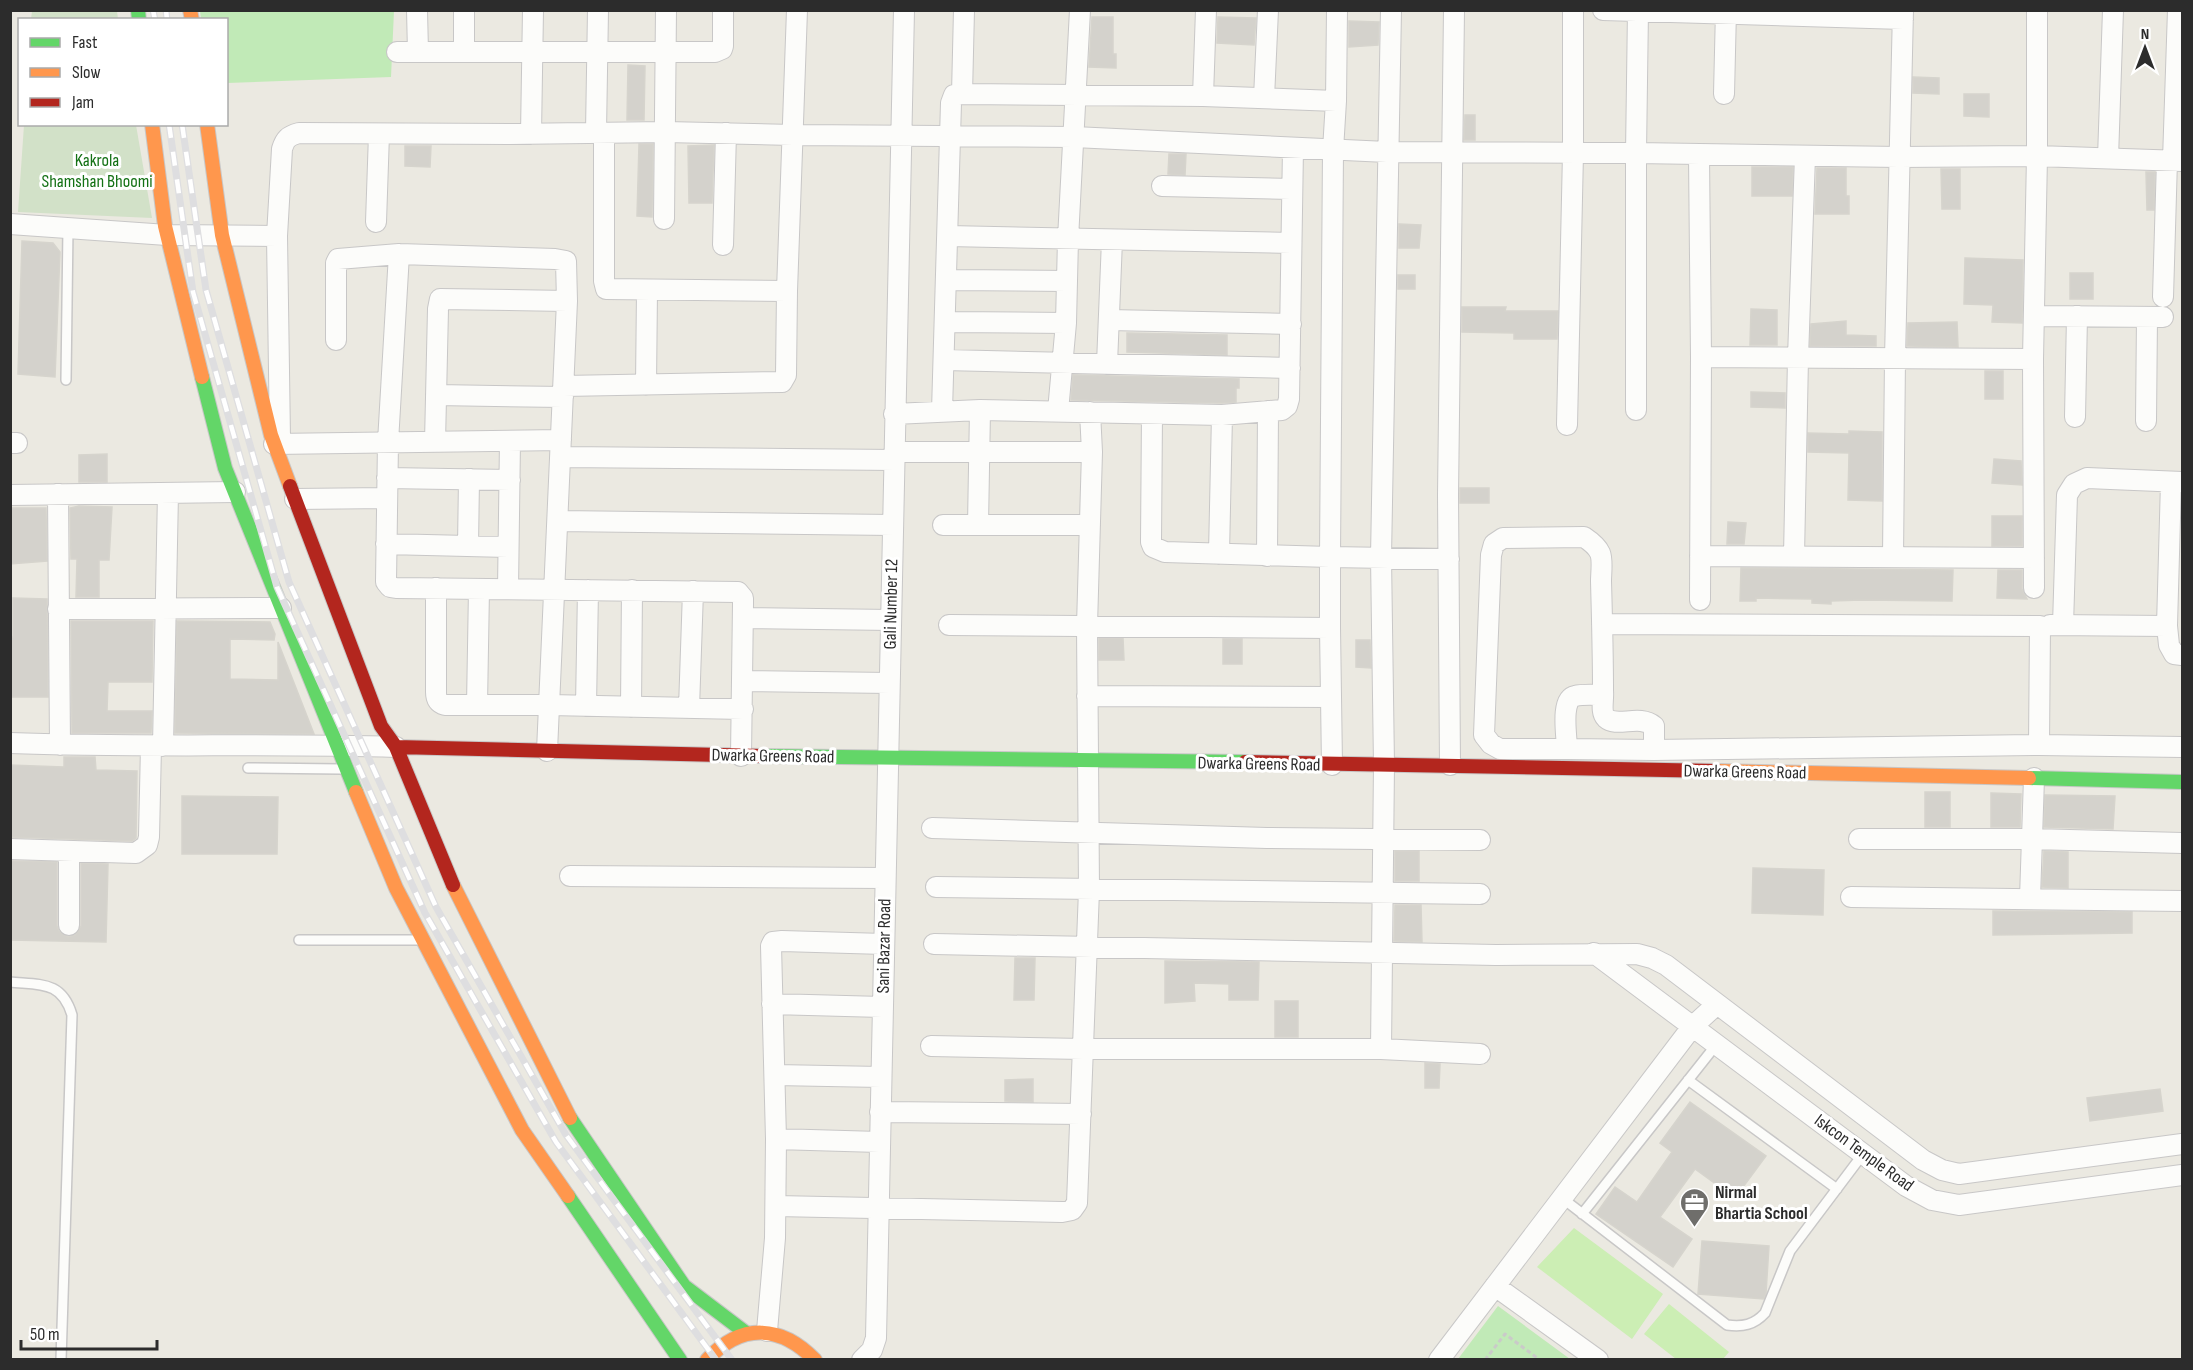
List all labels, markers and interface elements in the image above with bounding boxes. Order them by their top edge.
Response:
legend [18,18,228,126]
north arrow [2115,18,2175,78]
text: N [2141,25,2149,44]
text: Fast [72,32,98,53]
text: Slow [72,62,101,83]
text: Jam [71,92,94,113]
park label: Kakrola Shamshan Bhoomi [41,150,153,192]
street label: Gali Number 12 [880,558,902,650]
street label: Dwarka Greens Road [711,744,835,768]
street label: Dwarka Greens Road [1197,752,1321,776]
street label: Dwarka Greens Road [1683,760,1807,784]
street label: Sani Bazar Road [873,898,895,994]
street label: Iskcon Temple Road [1810,1110,1918,1196]
place label: Nirmal Bhartia School [1715,1182,1808,1224]
office icon: Nirmal Bhartia School [1678,1186,1710,1228]
scale bar [21,1313,158,1351]
text: 50 m [30,1324,60,1345]

